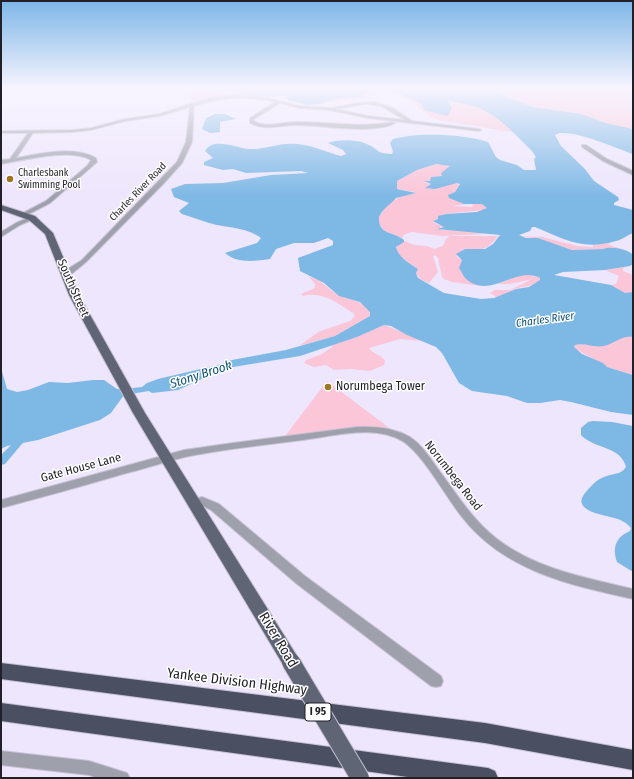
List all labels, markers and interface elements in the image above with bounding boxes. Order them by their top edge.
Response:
street label: Charles River Road [107,160,169,224]
place label: Charlesbank Swimming Pool [18,167,80,190]
marker: Charlesbank Swimming Pool [5,174,15,184]
street label: South Street [54,257,92,319]
water label: Charles River [515,309,575,331]
water label: Stony Brook [168,358,234,392]
place label: Norumbega Tower [336,380,425,394]
marker: Norumbega Tower [323,382,333,392]
street label: Norumbega Road [421,438,485,514]
street label: Gate House Lane [39,450,123,486]
street label: River Road [255,609,301,671]
street label: Yankee Division Highway [166,665,308,699]
road number: I 95 [305,703,331,721]

